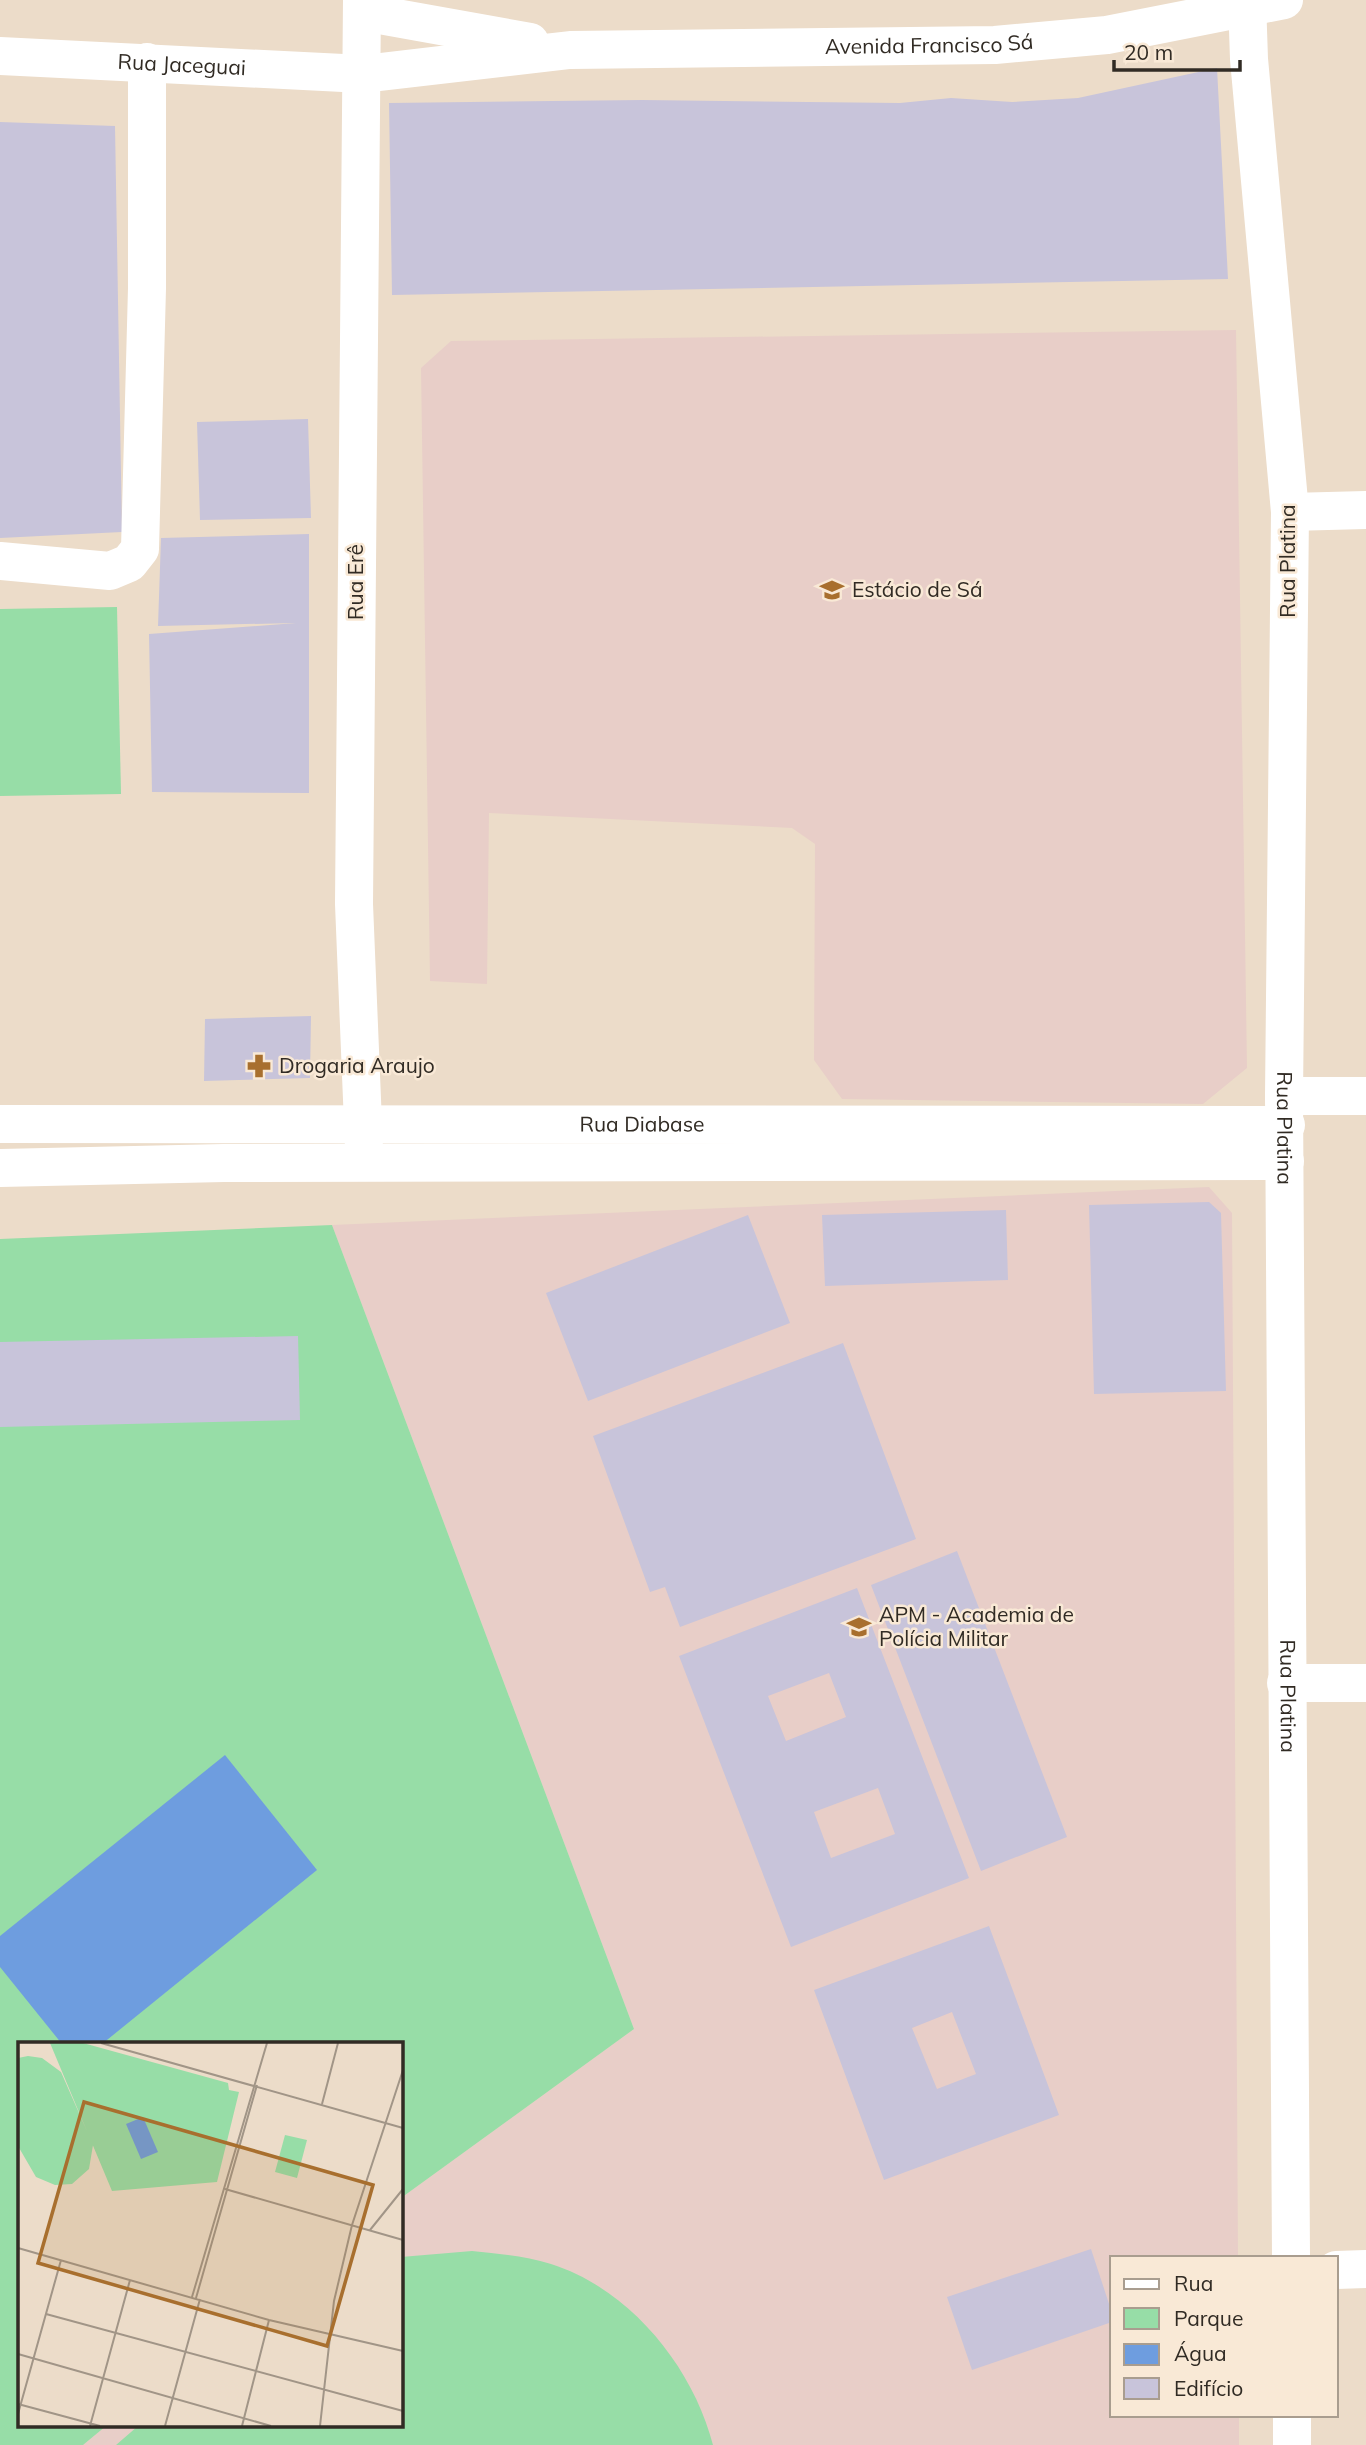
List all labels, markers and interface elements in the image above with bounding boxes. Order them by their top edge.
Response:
street label: Avenida Francisco Sá [825,28,1034,59]
scale bar [1114,28,1240,72]
text: 20 m [1124,39,1173,65]
street label: Rua Jaceguai [117,48,247,80]
street label: Rua Platina [1274,504,1300,618]
street label: Rua Erê [342,544,368,620]
school or university icon: Estácio de Sá [818,576,846,604]
place label: Estácio de Sá [852,576,983,602]
pharmacy icon: Drogaria Araujo [245,1052,273,1080]
place label: Drogaria Araujo [279,1052,435,1078]
street label: Rua Platina [1272,1071,1299,1185]
street label: Rua Diabase [579,1110,705,1137]
place label: APM - Academia de Polícia Militar [879,1601,1074,1651]
school or university icon: APM - Academia de Polícia Militar [845,1613,873,1641]
street label: Rua Platina [1275,1639,1302,1753]
inset map [18,2042,402,2428]
legend [1110,2256,1338,2417]
text: Rua [1174,2270,1213,2296]
text: Parque [1174,2305,1243,2331]
text: Água [1174,2340,1227,2366]
text: Edifício [1174,2375,1243,2401]

